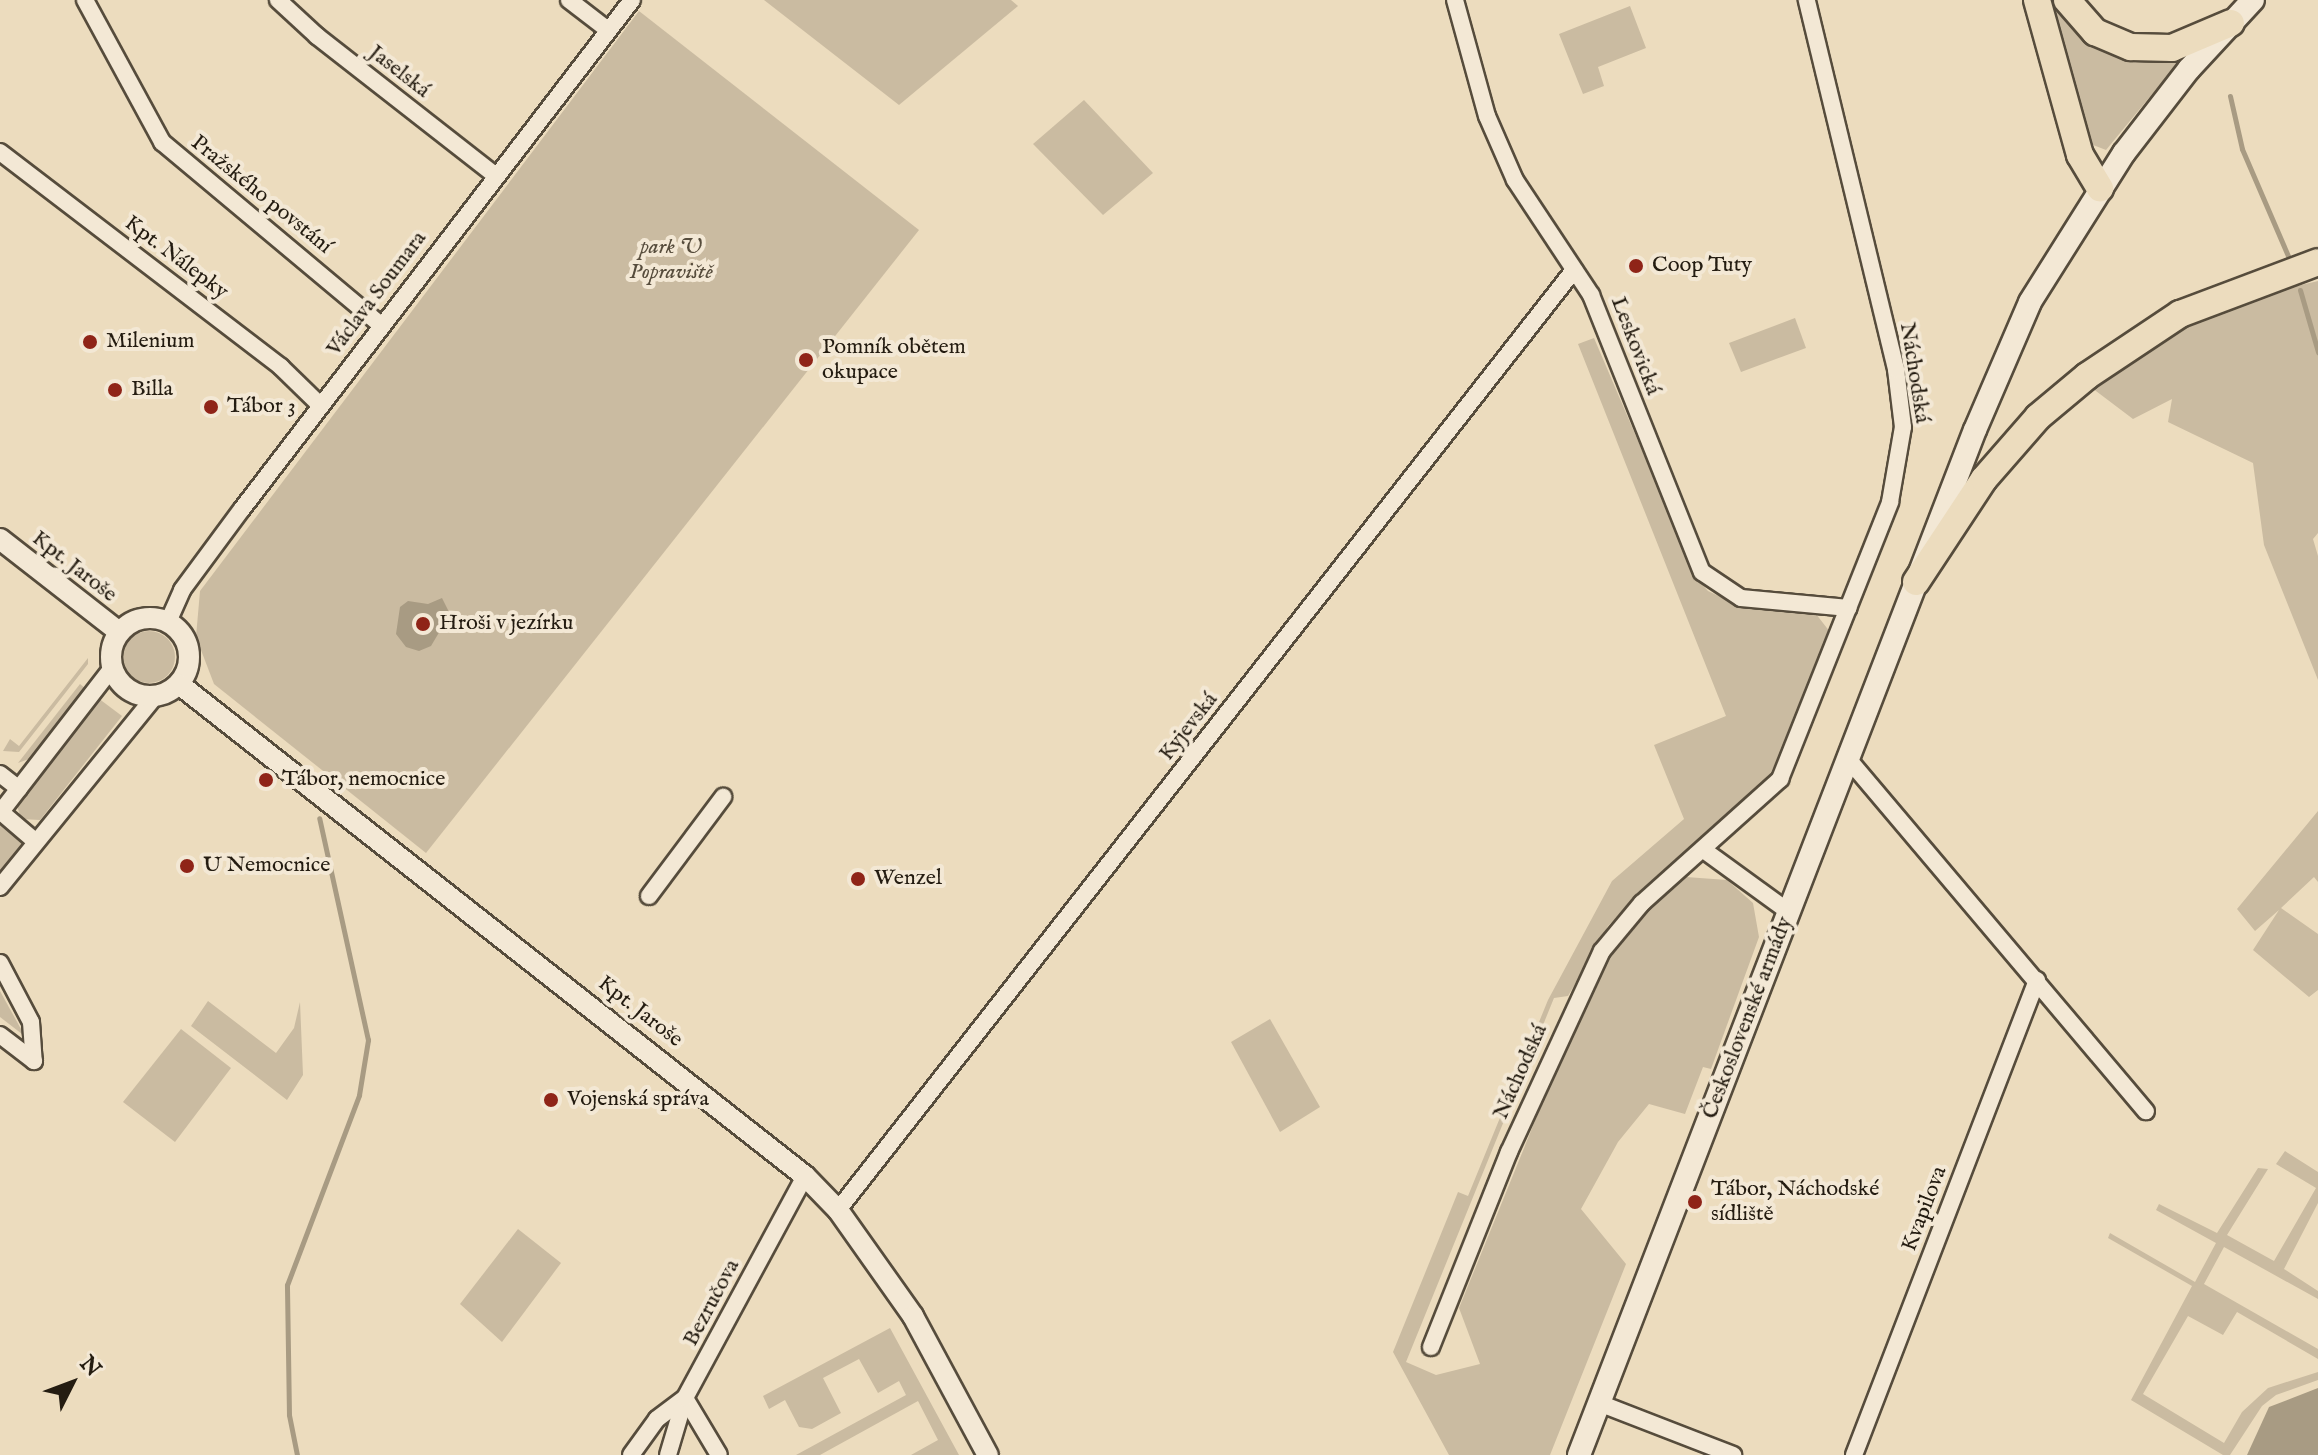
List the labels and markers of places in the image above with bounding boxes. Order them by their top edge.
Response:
place label: Coop Tuty [1652,253,1752,279]
marker: Coop Tuty [1627,257,1645,275]
place label: Milenium [106,329,194,355]
marker: Milenium [81,333,99,351]
place label: Pomník obětem okupace [822,334,966,386]
marker: Pomník obětem okupace [797,351,815,369]
place label: Billa [131,377,173,403]
marker: Billa [106,381,124,399]
place label: Tábor 3 [227,394,296,420]
marker: Tábor 3 [202,398,220,416]
place label: Hroši v jezírku [439,611,573,637]
marker: Hroši v jezírku [414,615,432,633]
place label: Tábor, nemocnice [282,767,445,793]
marker: Tábor, nemocnice [257,771,275,789]
place label: U Nemocnice [203,853,330,879]
marker: U Nemocnice [178,857,196,875]
place label: Wenzel [874,866,942,892]
marker: Wenzel [849,870,867,888]
place label: Vojenská správa [567,1087,709,1113]
marker: Vojenská správa [542,1091,560,1109]
place label: Tábor, Náchodské sídliště [1711,1176,1879,1228]
marker: Tábor, Náchodské sídliště [1686,1193,1704,1211]

